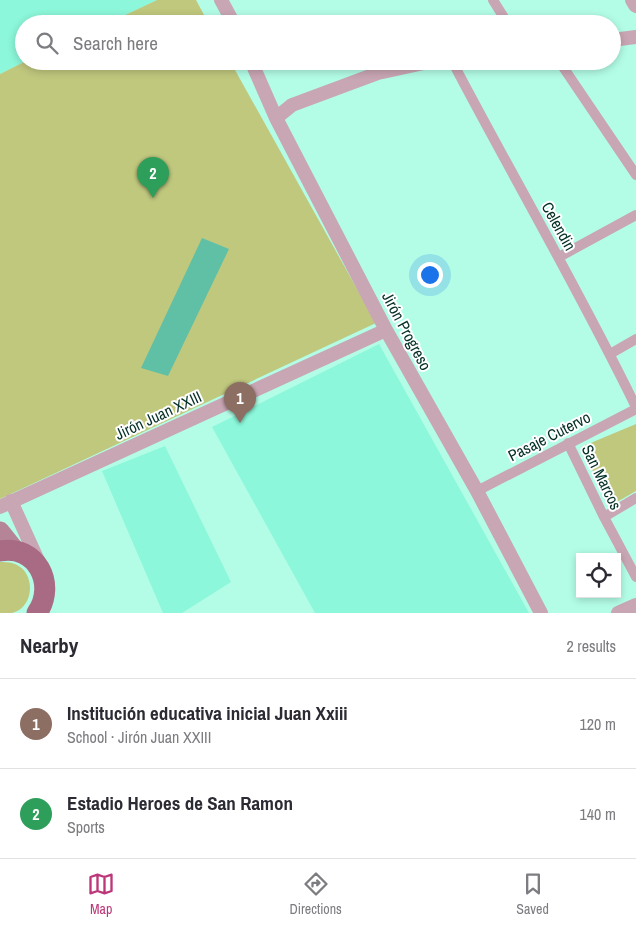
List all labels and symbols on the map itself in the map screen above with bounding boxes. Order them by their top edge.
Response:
pin: 2 [137,157,169,198]
street label: Celendin [537,198,581,254]
your location [417,262,443,288]
street label: Jirón Progreso [377,288,437,374]
pin: 1 [224,382,256,423]
street label: Jirón Juan XXIII [111,385,205,445]
street label: Pasaje Cutervo [504,406,594,466]
street label: San Marcos [577,441,627,513]

